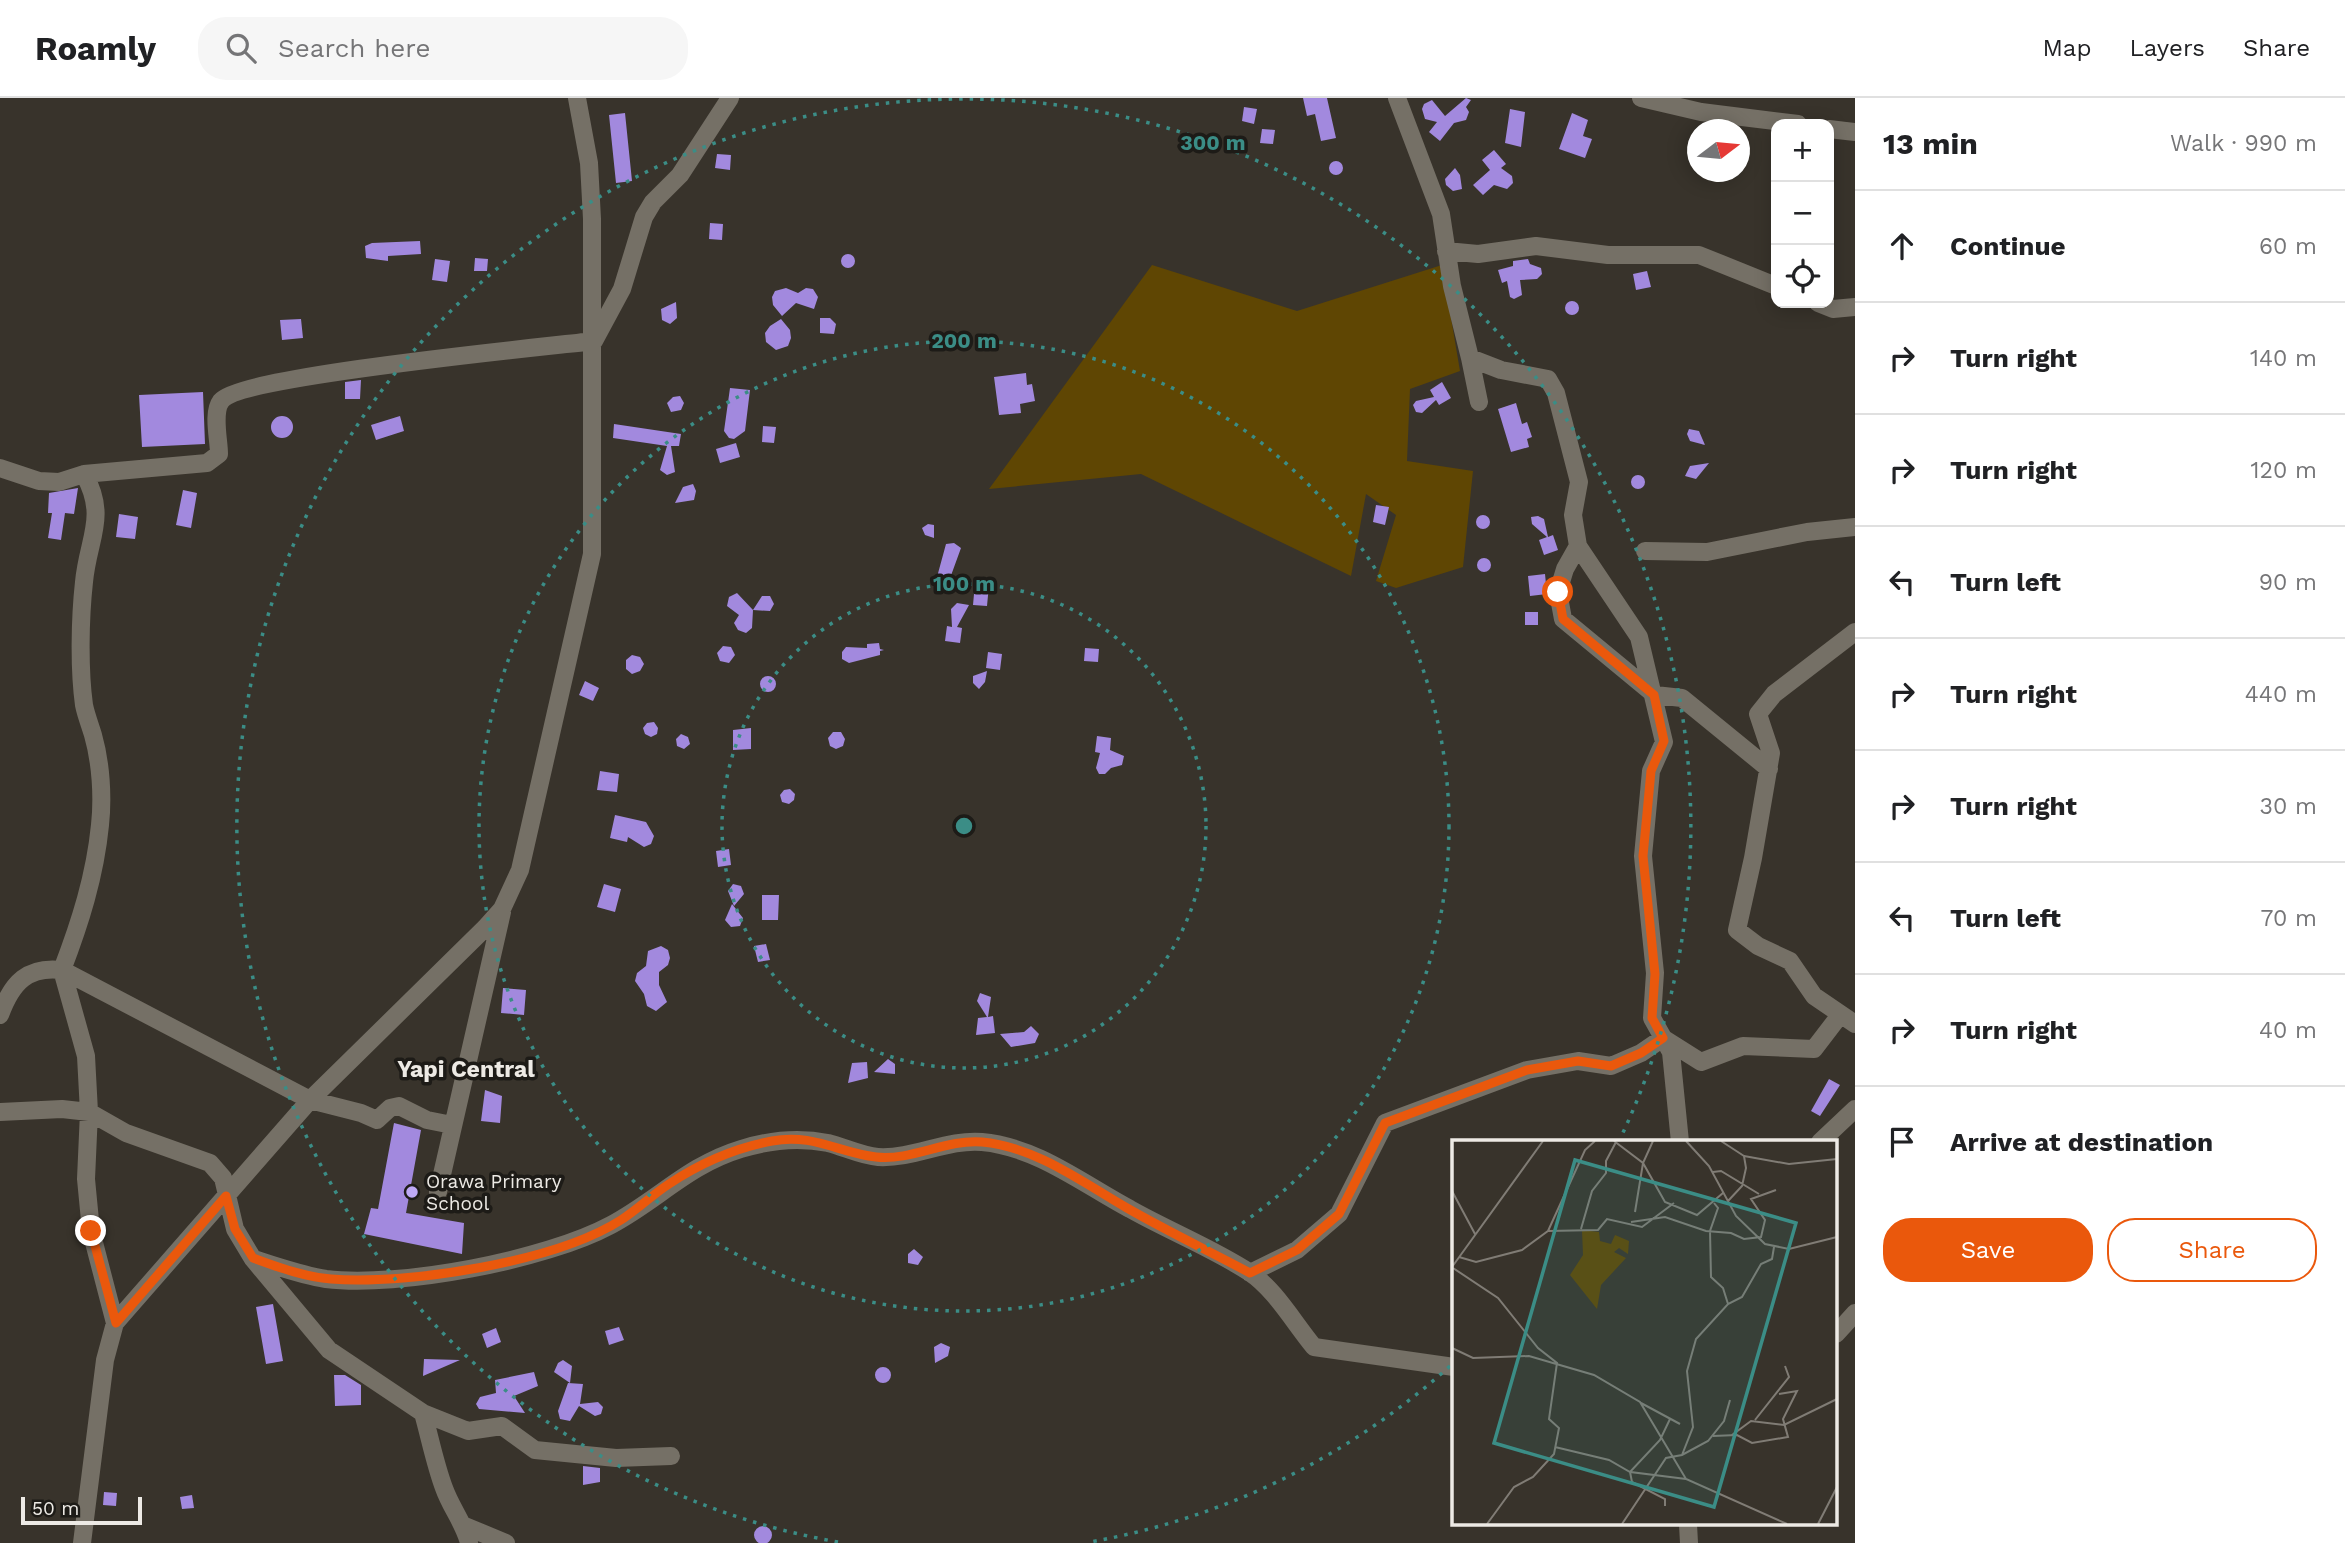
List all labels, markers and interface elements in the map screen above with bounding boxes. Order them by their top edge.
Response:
search box [198,17,688,80]
text: Roamly [35,29,156,68]
icon: search [222,29,260,67]
text: Search here [278,33,431,63]
text: Map [2043,34,2091,62]
text: Layers [2129,34,2205,62]
text: Share [2243,34,2310,62]
north arrow [1687,119,1750,182]
map controls [1771,119,1834,308]
button: + [1771,119,1834,182]
text: 13 min [1883,126,1978,161]
text: 300 m [1180,130,1246,155]
text: Walk · 990 m [2170,130,2317,157]
button: − [1771,182,1834,245]
icon: ahead [1883,227,1921,265]
text: Continue [1950,231,2066,261]
text: 60 m [2259,233,2317,260]
button: locate [1771,245,1834,308]
text: 200 m [931,328,997,353]
icon: right [1883,339,1921,377]
text: Turn right [1950,343,2077,373]
text: 140 m [2250,345,2317,372]
icon: right [1883,451,1921,489]
text: Turn right [1950,455,2077,485]
text: 120 m [2251,457,2317,484]
icon: left [1883,563,1921,601]
text: Turn left [1950,567,2061,597]
text: 90 m [2259,569,2317,596]
text: 100 m [933,571,995,596]
route start [1542,576,1573,607]
icon: right [1883,675,1921,713]
text: Turn right [1950,679,2077,709]
text: 440 m [2245,681,2317,708]
icon: right [1883,787,1921,825]
text: Turn right [1950,791,2077,821]
text: 30 m [2260,793,2317,820]
centre of rings [952,814,976,838]
icon: left [1883,899,1921,937]
text: Turn left [1950,903,2061,933]
text: 70 m [2260,905,2317,932]
icon: right [1883,1011,1921,1049]
text: Turn right [1950,1015,2077,1045]
text: 40 m [2259,1017,2317,1044]
district label: Yapi Central [397,1056,535,1083]
icon: arrive [1883,1123,1921,1161]
text: Arrive at destination [1950,1127,2213,1157]
inset map [1452,1140,1838,1526]
place label: Orawa Primary School [426,1170,562,1215]
marker: Orawa Primary School [404,1184,420,1200]
route end [75,1215,106,1246]
button: Save [1883,1218,2093,1282]
button: Share [2107,1218,2317,1282]
scale bar [21,1494,142,1526]
text: 50 m [32,1497,79,1520]

